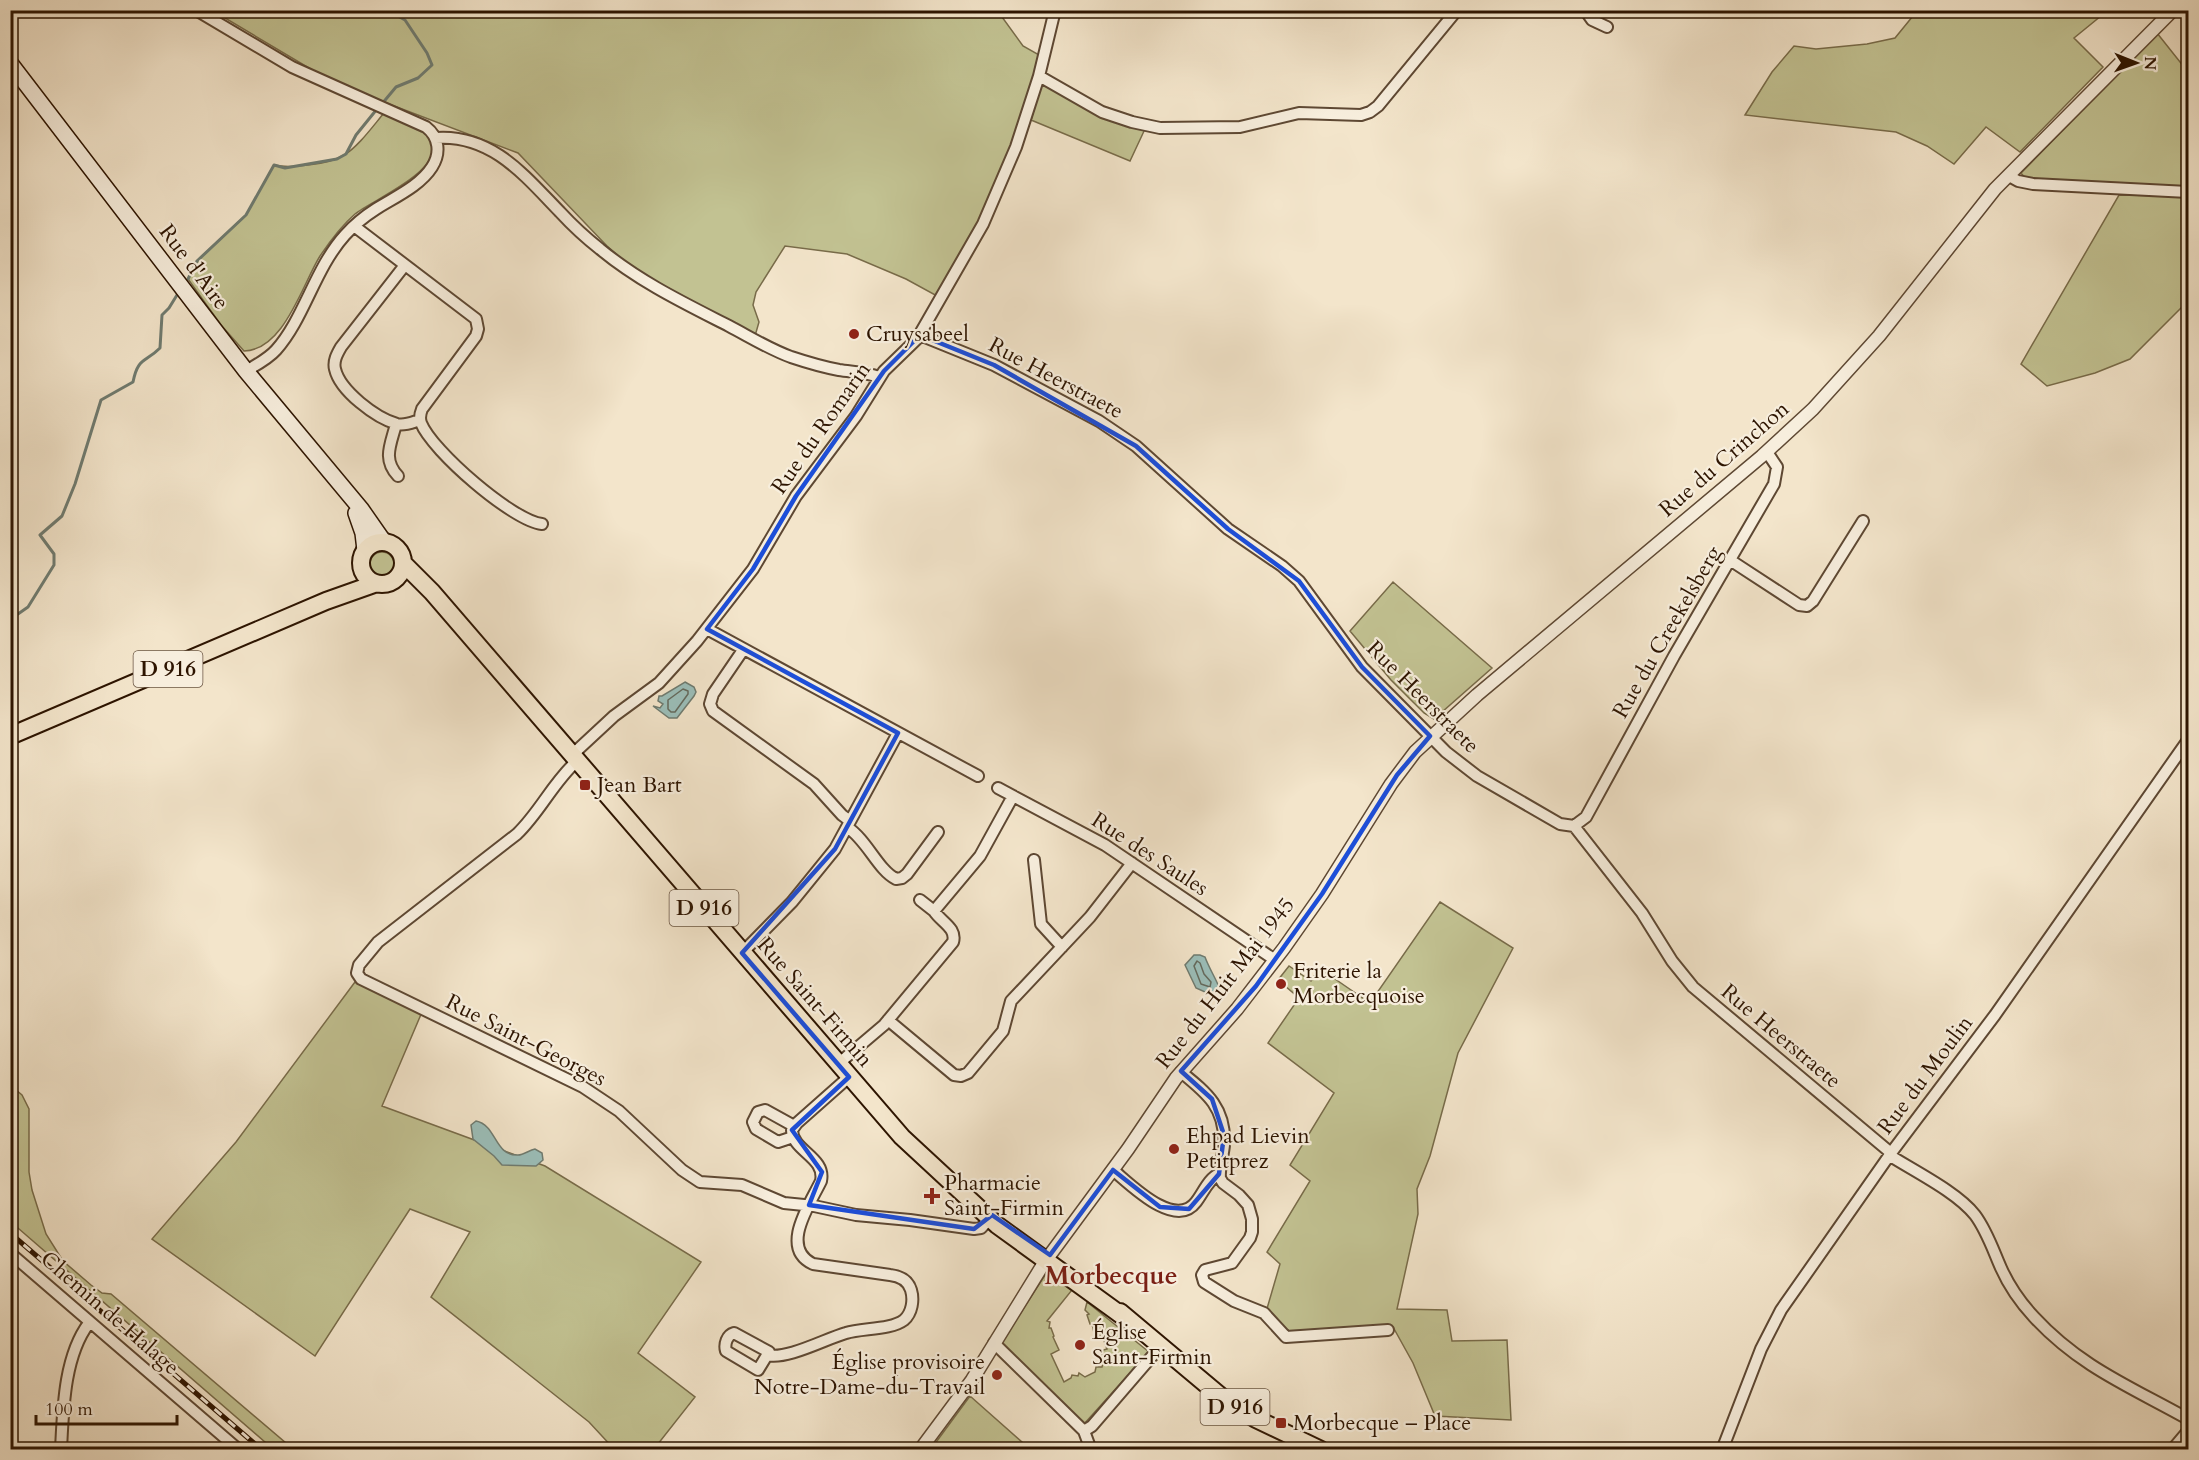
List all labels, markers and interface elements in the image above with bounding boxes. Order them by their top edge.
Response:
north arrow [2106,33,2166,93]
text: N [2139,56,2161,70]
street label: Rue d'Aire [152,218,236,316]
place label: Cruysabeel [866,319,969,349]
marker: Cruysabeel [847,327,861,341]
street label: Rue Heerstraete [983,330,1129,426]
street label: Rue du Romarin [764,356,878,500]
street label: Rue du Crinchon [1653,394,1796,524]
street label: Rue du Creekelsberg [1605,540,1729,724]
street label: Rue Heerstraete [1360,634,1486,760]
road number: D 916 [134,651,202,687]
place label: Jean Bart [594,770,682,800]
marker: Jean Bart [578,778,592,792]
street label: Rue des Saules [1086,805,1214,903]
road number: D 916 [670,890,738,926]
street label: Rue du Huit Mai 1945 [1149,891,1301,1075]
street label: Rue Saint-Firmin [750,931,880,1074]
place label: Friterie la Morbecquoise [1293,956,1425,1011]
marker: Friterie la Morbecquoise [1274,977,1288,991]
street label: Rue Heerstraete [1715,977,1847,1095]
street label: Rue Saint-Georges [441,987,611,1093]
street label: Rue du Moulin [1870,1009,1980,1141]
place label: Ehpad Lievin Petitprez [1186,1121,1310,1176]
marker: Ehpad Lievin Petitprez [1167,1142,1181,1156]
place label: Pharmacie Saint-Firmin [944,1168,1065,1223]
marker: Pharmacie Saint-Firmin [925,1189,939,1203]
street label: Chemin de Halage [34,1244,186,1382]
district label: Morbecque [1044,1258,1178,1293]
place label: Église Saint-Firmin [1092,1317,1213,1372]
marker: Église Saint-Firmin [1073,1338,1087,1352]
place label: Église provisoire Notre-Dame-du-Travail [754,1347,985,1402]
marker: Église provisoire Notre-Dame-du-Travail [990,1368,1004,1382]
scale bar [36,1388,177,1426]
road number: D 916 [1200,1389,1270,1425]
text: 100 m [45,1397,93,1422]
place label: Morbecque – Place [1293,1408,1471,1438]
marker: Morbecque – Place [1274,1416,1288,1430]

